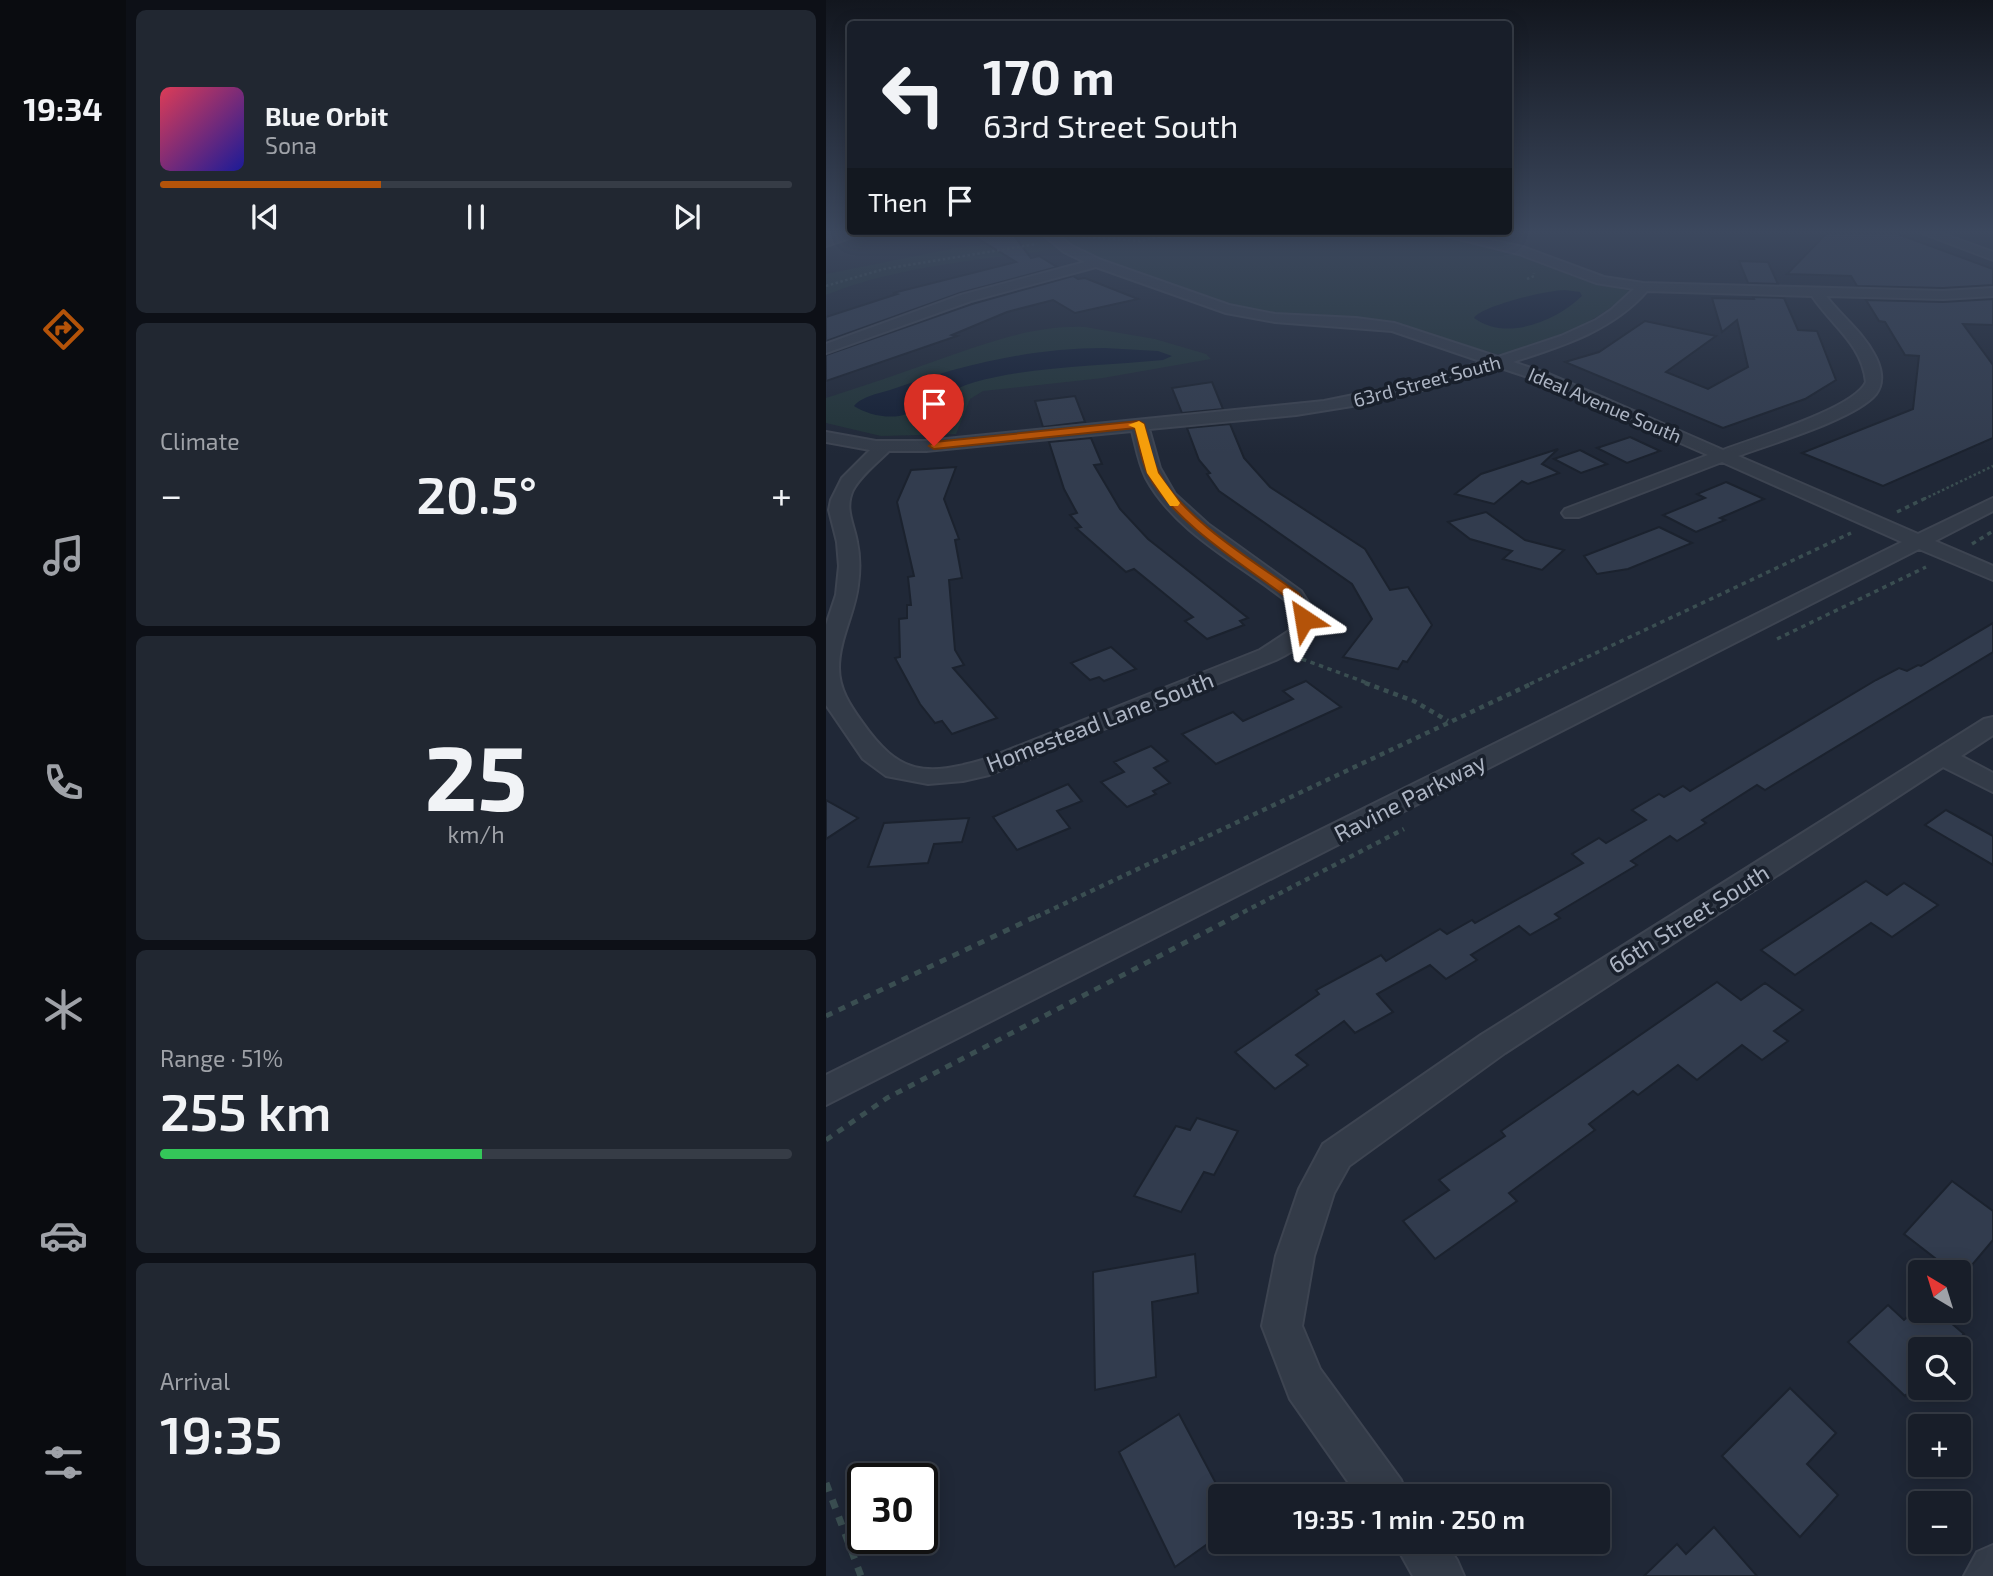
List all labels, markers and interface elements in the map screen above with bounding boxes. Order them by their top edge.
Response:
text: 170 m [983,46,1115,105]
icon: left [868,49,959,140]
text: 19:34 [23,89,103,127]
text: Blue Orbit [265,100,388,131]
text: 63rd Street South [983,106,1238,144]
text: Sona [265,131,317,159]
icon: arrive [941,182,979,220]
text: Then [868,186,927,217]
icon: previous [246,198,284,236]
icon: pause [457,198,495,236]
icon: next [668,198,706,236]
icon: directions [39,305,88,354]
street label: 63rd Street South [1351,350,1503,411]
street label: Ideal Avenue South [1525,362,1685,447]
pin [904,374,964,446]
icon: arrive [915,385,953,423]
text: Climate [160,427,240,455]
text: 20.5° [416,462,537,524]
text: − [160,471,182,517]
text: + [771,471,792,517]
icon: music [39,531,88,580]
position arrow [1267,582,1341,656]
street label: Homestead Lane South [982,665,1217,777]
text: 25 [424,720,528,829]
street label: Ravine Parkway [1329,747,1490,847]
icon: phone [39,758,88,807]
text: km/h [447,820,505,848]
street label: 66th Street South [1603,858,1774,979]
icon: climate [39,985,88,1034]
text: Range · 51% [160,1044,283,1072]
text: 255 km [160,1079,332,1141]
icon: car [39,1211,88,1260]
north arrow [1908,1260,1970,1323]
map controls [1908,1260,1971,1554]
button: search [1908,1337,1971,1400]
text: Arrival [160,1367,230,1395]
text: 19:35 [160,1402,282,1464]
button: + [1908,1414,1971,1477]
icon: filters [39,1438,88,1487]
speed limit sign: 30 [847,1463,938,1554]
button: − [1908,1491,1971,1554]
text: 19:35 · 1 min · 250 m [1293,1503,1525,1534]

